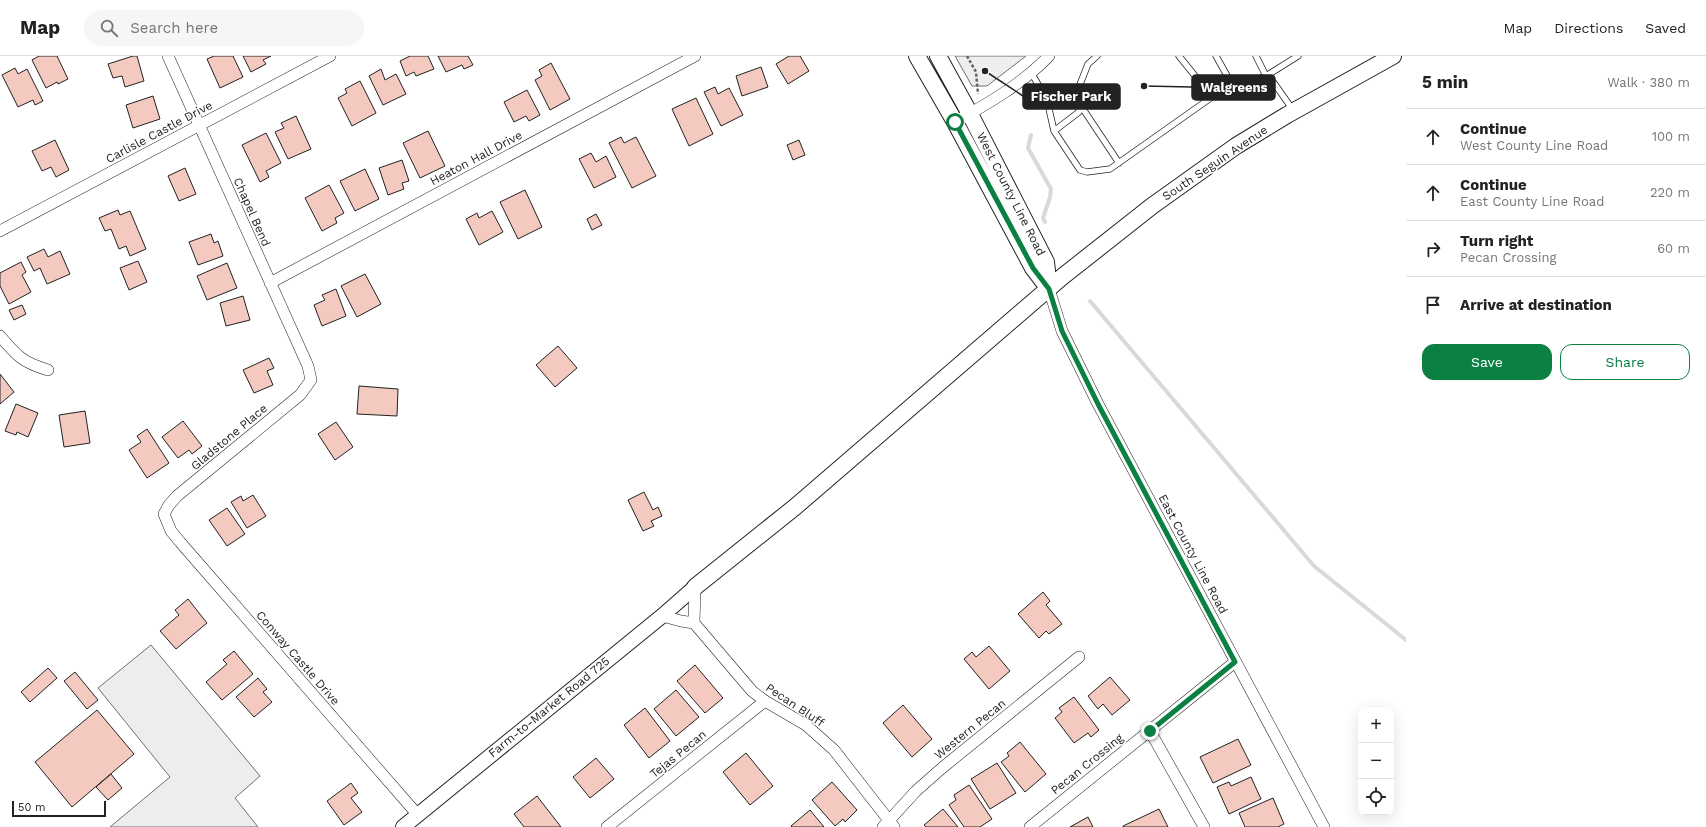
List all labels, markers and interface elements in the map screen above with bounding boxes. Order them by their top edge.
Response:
search box [84,10,364,46]
text: Map [20,16,60,39]
icon: search [98,17,120,39]
text: Search here [130,19,218,37]
text: Map [1504,20,1532,36]
text: Directions [1554,20,1623,36]
text: Saved [1645,20,1686,36]
text: 5 min [1422,72,1468,92]
callout: Walgreens [1192,75,1275,100]
text: Walk · 380 m [1607,75,1690,90]
text: Walgreens [1200,80,1268,95]
callout: Fischer Park [1023,84,1120,109]
text: Fischer Park [1031,89,1112,104]
street label: Carlisle Castle Drive [103,98,215,166]
route start [946,113,964,131]
text: Continue [1460,120,1527,138]
street label: South Seguin Avenue [1160,123,1270,203]
icon: ahead [1422,126,1444,148]
street label: Heaton Hall Drive [428,128,525,188]
text: 100 m [1652,129,1690,144]
street label: West County Line Road [974,130,1048,258]
text: West County Line Road [1460,138,1608,153]
street label: Chapel Bend [231,175,273,249]
text: Continue [1460,176,1527,194]
icon: ahead [1422,182,1444,204]
text: 220 m [1650,185,1690,200]
text: East County Line Road [1460,194,1604,209]
text: Turn right [1460,232,1533,250]
icon: right [1422,238,1444,260]
text: 60 m [1657,241,1690,256]
text: Pecan Crossing [1460,250,1556,265]
icon: arrive [1422,294,1444,316]
text: Arrive at destination [1460,296,1612,314]
button: Save [1422,344,1552,380]
button: Share [1560,344,1690,380]
street label: Gladstone Place [188,401,270,473]
street label: East County Line Road [1156,492,1230,616]
street label: Conway Castle Drive [253,608,343,708]
street label: Farm-to-Market Road 725 [486,654,612,760]
street label: Pecan Bluff [763,680,827,730]
street label: Western Pecan [931,696,1009,762]
map controls [1358,707,1394,815]
button: + [1358,707,1394,743]
route end [1141,722,1159,740]
street label: Tejas Pecan [647,727,709,781]
street label: Pecan Crossing [1048,730,1126,797]
button: − [1358,743,1394,779]
button: locate [1358,779,1394,815]
scale bar [12,799,106,818]
text: 50 m [18,801,45,814]

